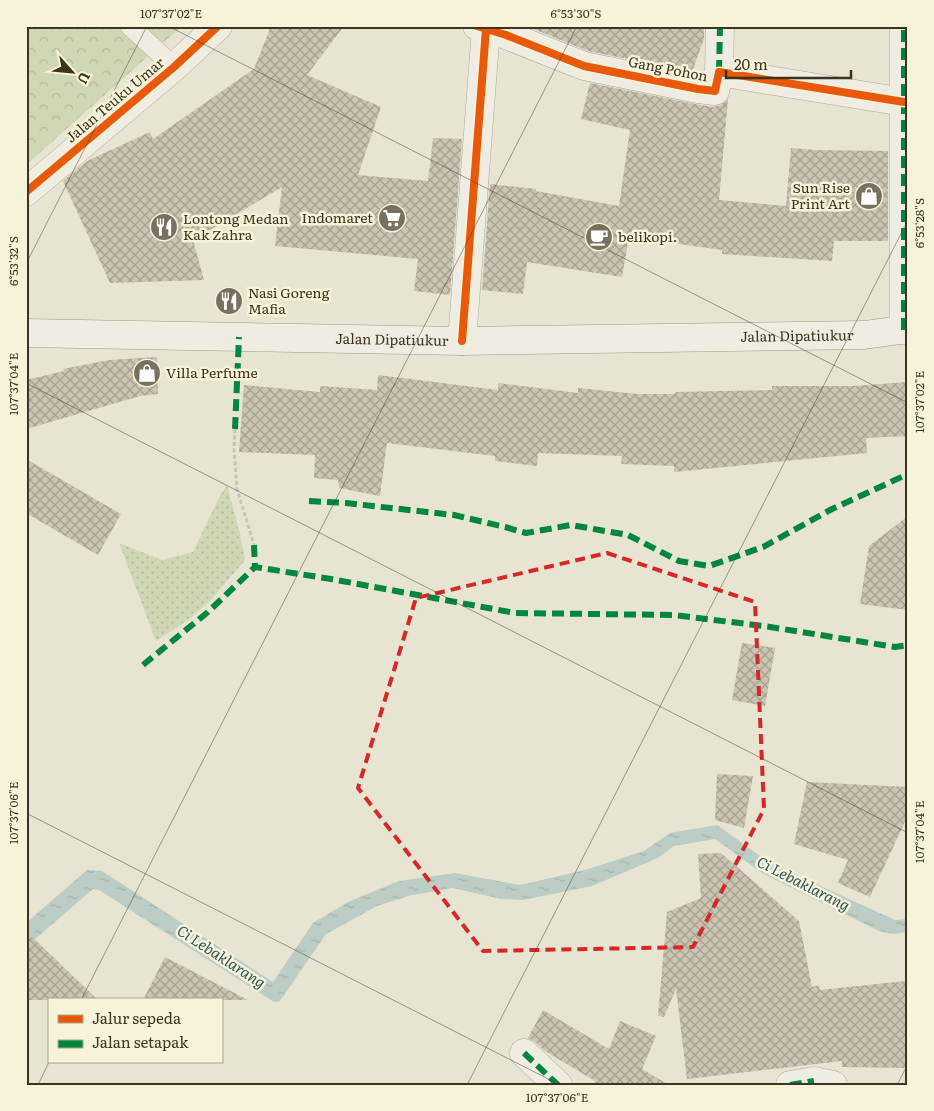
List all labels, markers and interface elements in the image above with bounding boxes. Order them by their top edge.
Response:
text: 107°37'02"E [140,4,202,22]
text: 6°53'30"S [550,4,602,22]
north arrow [48,48,98,98]
scale bar [726,48,852,80]
street label: Gang Pohon [627,50,710,86]
text: 20 m [734,52,768,75]
street label: Jalan Teuku Umar [62,54,168,146]
place label: Sun Rise Print Art [791,177,850,213]
shop icon: Sun Rise Print Art [854,181,884,211]
text: 6°53'28"S [910,198,928,248]
supermarket icon: Indomaret [377,203,407,233]
place label: Indomaret [301,207,373,227]
place label: Lontong Medan Kak Zahra [183,208,289,244]
restaurant icon: Lontong Medan Kak Zahra [149,212,179,242]
cafe icon: belikopi. [584,222,614,252]
place label: belikopi. [618,226,677,246]
text: 6°53'32"S [4,236,22,286]
place label: Nasi Goreng Mafia [248,282,330,318]
restaurant icon: Nasi Goreng Mafia [214,286,244,316]
street label: Jalan Dipatiukur [740,324,854,346]
street label: Jalan Dipatiukur [335,328,449,350]
text: 107°37'04"E [4,352,22,415]
shop icon: Villa Perfume [132,358,162,388]
place label: Villa Perfume [166,362,258,382]
text: 107°37'02"E [910,371,928,433]
text: 107°37'06"E [4,781,22,844]
text: 107°37'04"E [910,800,928,863]
water label: Ci Lebaklarang [753,849,854,916]
water label: Ci Lebaklarang [173,918,271,993]
legend [48,998,222,1064]
text: Jalur sepeda [92,1006,182,1029]
text: Jalan setapak [92,1030,189,1053]
text: 107°37'06"E [526,1088,589,1106]

